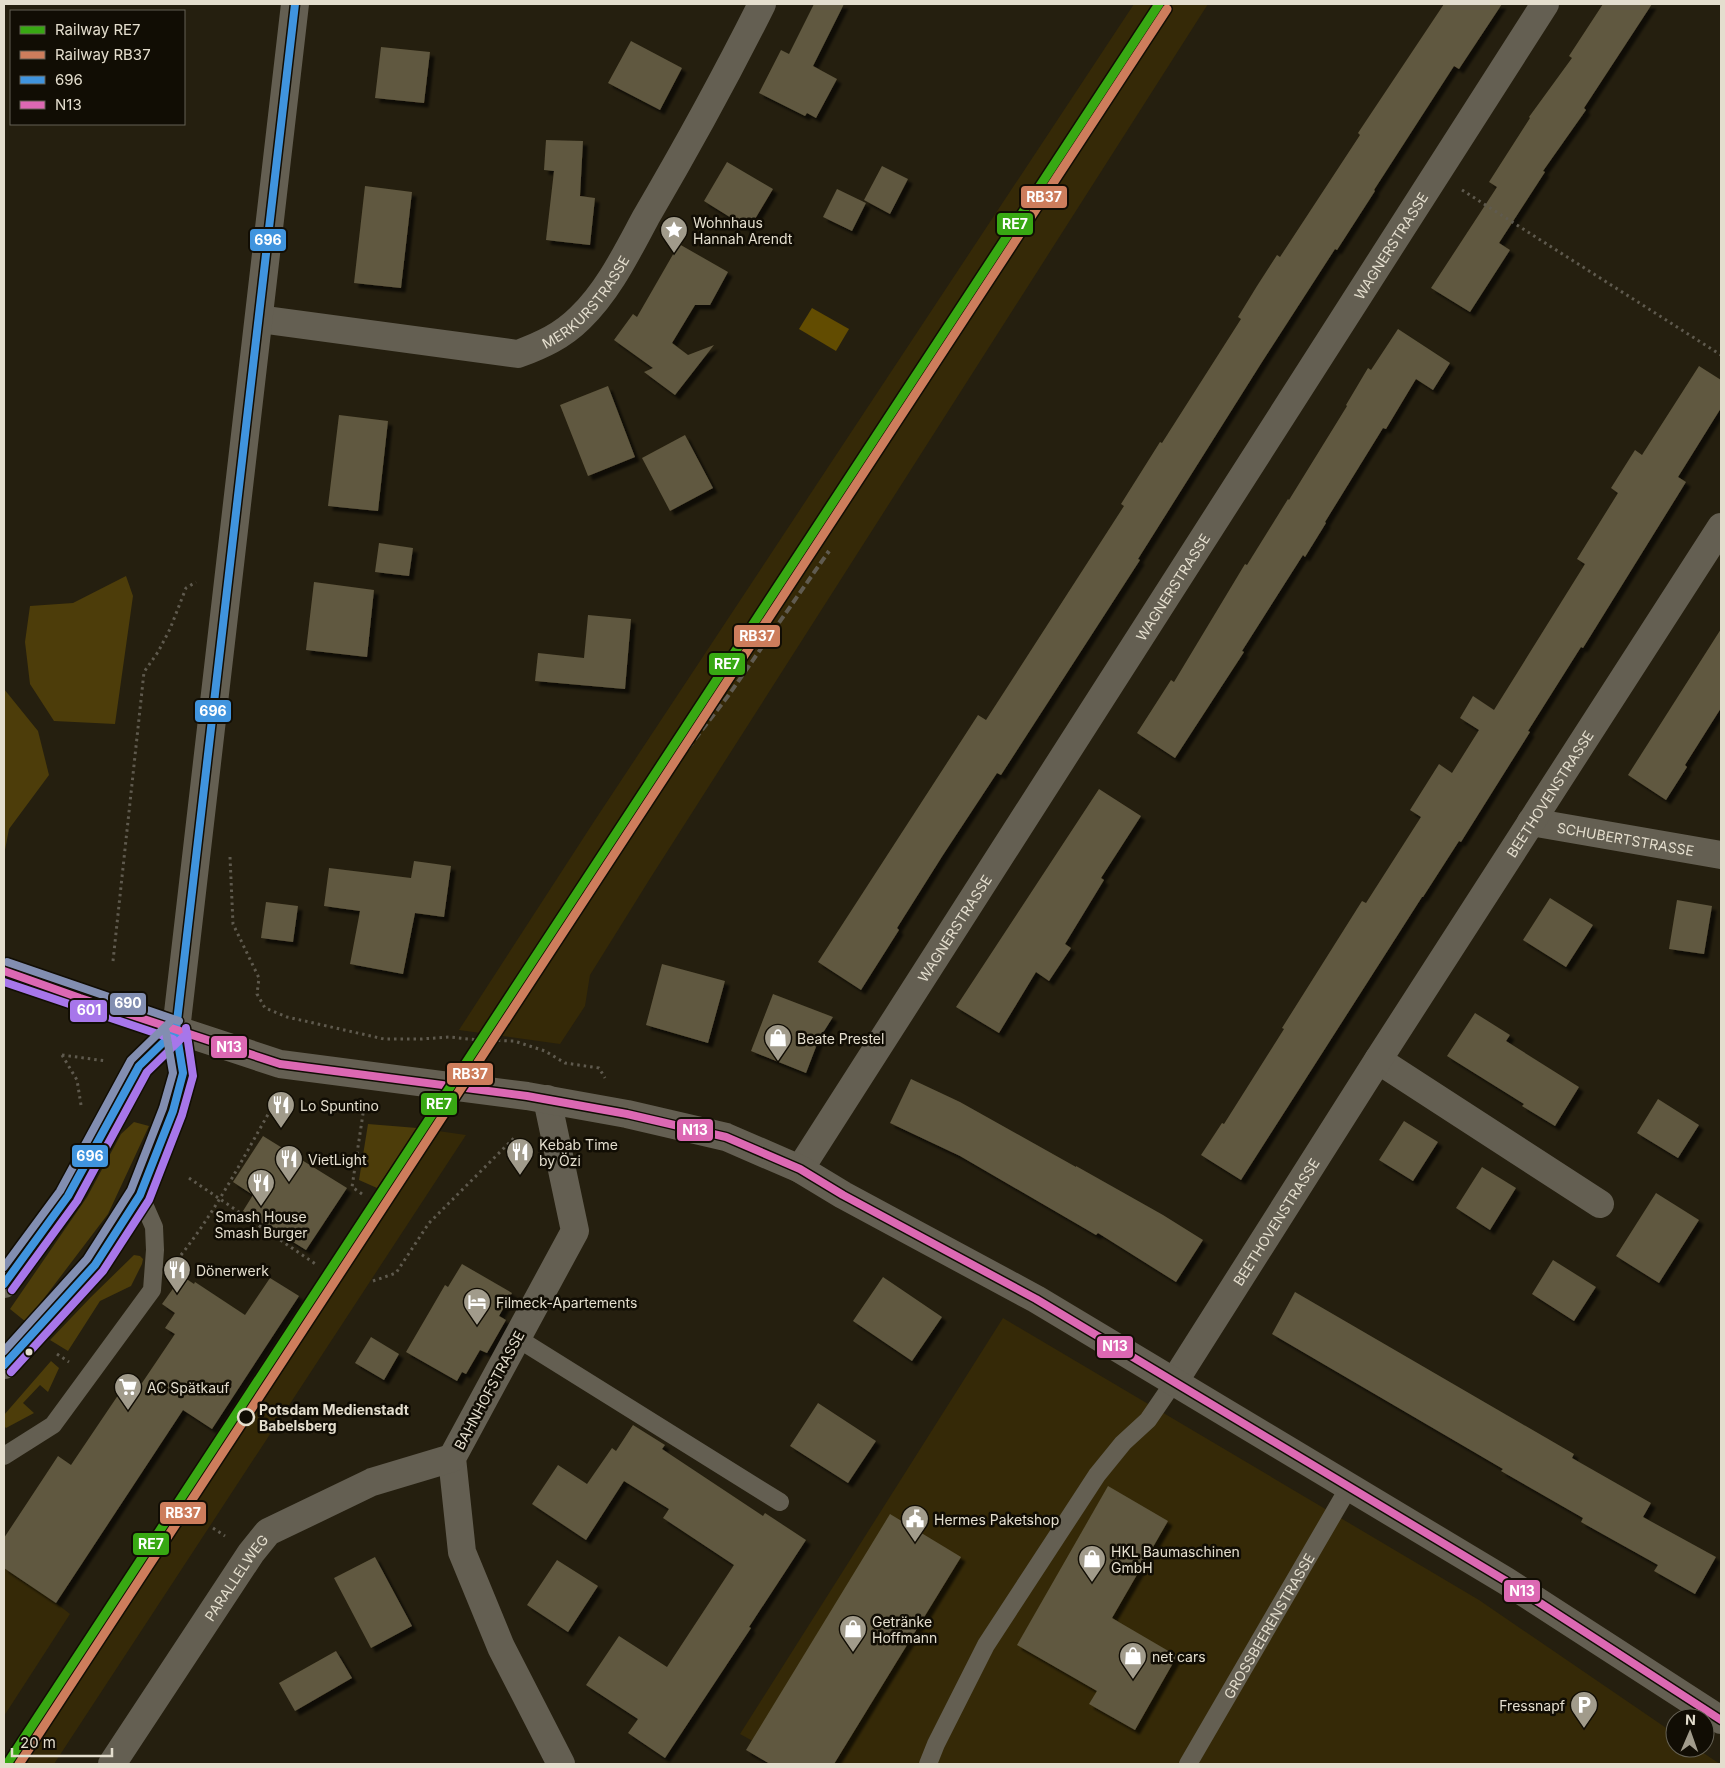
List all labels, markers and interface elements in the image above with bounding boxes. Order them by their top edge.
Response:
legend [10,10,185,125]
text: Railway RE7 [55,20,141,39]
text: Railway RB37 [55,45,151,64]
text: 696 [55,70,83,89]
text: N13 [55,95,82,114]
line badge: RB37 [1020,185,1068,209]
text: RB37 [1026,188,1062,205]
street label: WAGNERSTRASSE [1350,189,1431,302]
line badge: RE7 [996,212,1034,236]
place label: Wohnhaus Hannah Arendt [693,214,793,247]
place icon: Wohnhaus Hannah Arendt [659,215,689,254]
text: RE7 [1002,215,1028,232]
line badge: 696 [249,228,287,252]
text: 696 [254,231,282,248]
street label: MERKURSTRASSE [539,252,632,351]
street label: WAGNERSTRASSE [1132,530,1213,644]
line badge: RB37 [733,624,781,648]
text: RB37 [739,627,775,644]
line badge: RE7 [708,652,746,676]
text: RE7 [714,655,740,672]
line badge: 696 [194,699,232,723]
text: 696 [199,702,227,719]
street label: BEETHOVENSTRASSE [1502,727,1596,860]
street label: SCHUBERTSTRASSE [1556,818,1695,859]
street label: WAGNERSTRASSE [914,871,995,985]
line badge: 690 [109,992,147,1016]
text: 690 [114,994,142,1011]
line badge: 601 [69,999,108,1023]
text: 601 [77,1001,101,1018]
shop icon: Beate Prestel [763,1023,793,1062]
place label: Beate Prestel [797,1030,884,1047]
line badge: N13 [210,1035,248,1059]
text: N13 [216,1038,242,1055]
line badge: RB37 [446,1062,494,1086]
text: RB37 [452,1065,488,1082]
restaurant icon: Lo Spuntino [266,1090,296,1129]
line badge: RE7 [420,1092,458,1116]
text: RE7 [426,1095,452,1112]
place label: Lo Spuntino [300,1097,379,1114]
line badge: N13 [676,1118,714,1142]
text: N13 [682,1121,708,1138]
place label: Kebab Time by Özi [539,1136,618,1169]
restaurant icon: Kebab Time by Özi [505,1137,535,1176]
line badge: 696 [71,1144,109,1168]
restaurant icon: VietLight [274,1144,304,1183]
text: 696 [76,1147,104,1164]
place label: VietLight [308,1151,367,1168]
street label: BEETHOVENSTRASSE [1229,1155,1322,1288]
restaurant icon: Smash House Smash Burger [246,1168,276,1207]
place label: Smash House Smash Burger [214,1208,308,1241]
restaurant icon: Dönerwerk [162,1255,192,1294]
place label: Dönerwerk [196,1262,269,1279]
hotel icon: Filmeck-Apartements [462,1287,492,1326]
place label: Filmeck-Apartements [496,1294,637,1311]
street label: BAHNHOFSTRASSE [450,1328,528,1452]
line badge: N13 [1096,1335,1134,1359]
text: N13 [1102,1337,1128,1354]
unlabelled marker [24,1347,34,1357]
supermarket icon: AC Spätkauf [113,1372,143,1411]
place label: AC Spätkauf [147,1379,229,1396]
place label: Potsdam Medienstadt Babelsberg [259,1401,409,1434]
marker: Potsdam Medienstadt Babelsberg [237,1408,255,1426]
line badge: RB37 [159,1501,207,1525]
text: RB37 [165,1504,201,1521]
public building icon: Hermes Paketshop [900,1504,930,1543]
place label: Hermes Paketshop [934,1511,1059,1528]
street label: PARALLELWEG [200,1531,271,1624]
line badge: RE7 [132,1532,170,1556]
text: RE7 [138,1535,164,1552]
place label: HKL Baumaschinen GmbH [1111,1543,1240,1576]
shop icon: HKL Baumaschinen GmbH [1077,1544,1107,1583]
street label: GROSSBEERENSTRASSE [1220,1550,1317,1701]
line badge: N13 [1503,1579,1541,1603]
text: N13 [1509,1582,1535,1599]
place label: Getränke Hoffmann [872,1613,937,1646]
shop icon: Getränke Hoffmann [838,1614,868,1653]
shop icon: net cars [1118,1641,1148,1680]
place label: net cars [1152,1648,1206,1665]
parking icon: Fressnapf [1569,1690,1599,1729]
place label: Fressnapf [1499,1697,1565,1714]
north arrow [1665,1708,1715,1758]
text: N [1685,1711,1696,1728]
scale bar [12,1726,112,1758]
text: 20 m [20,1733,56,1752]

